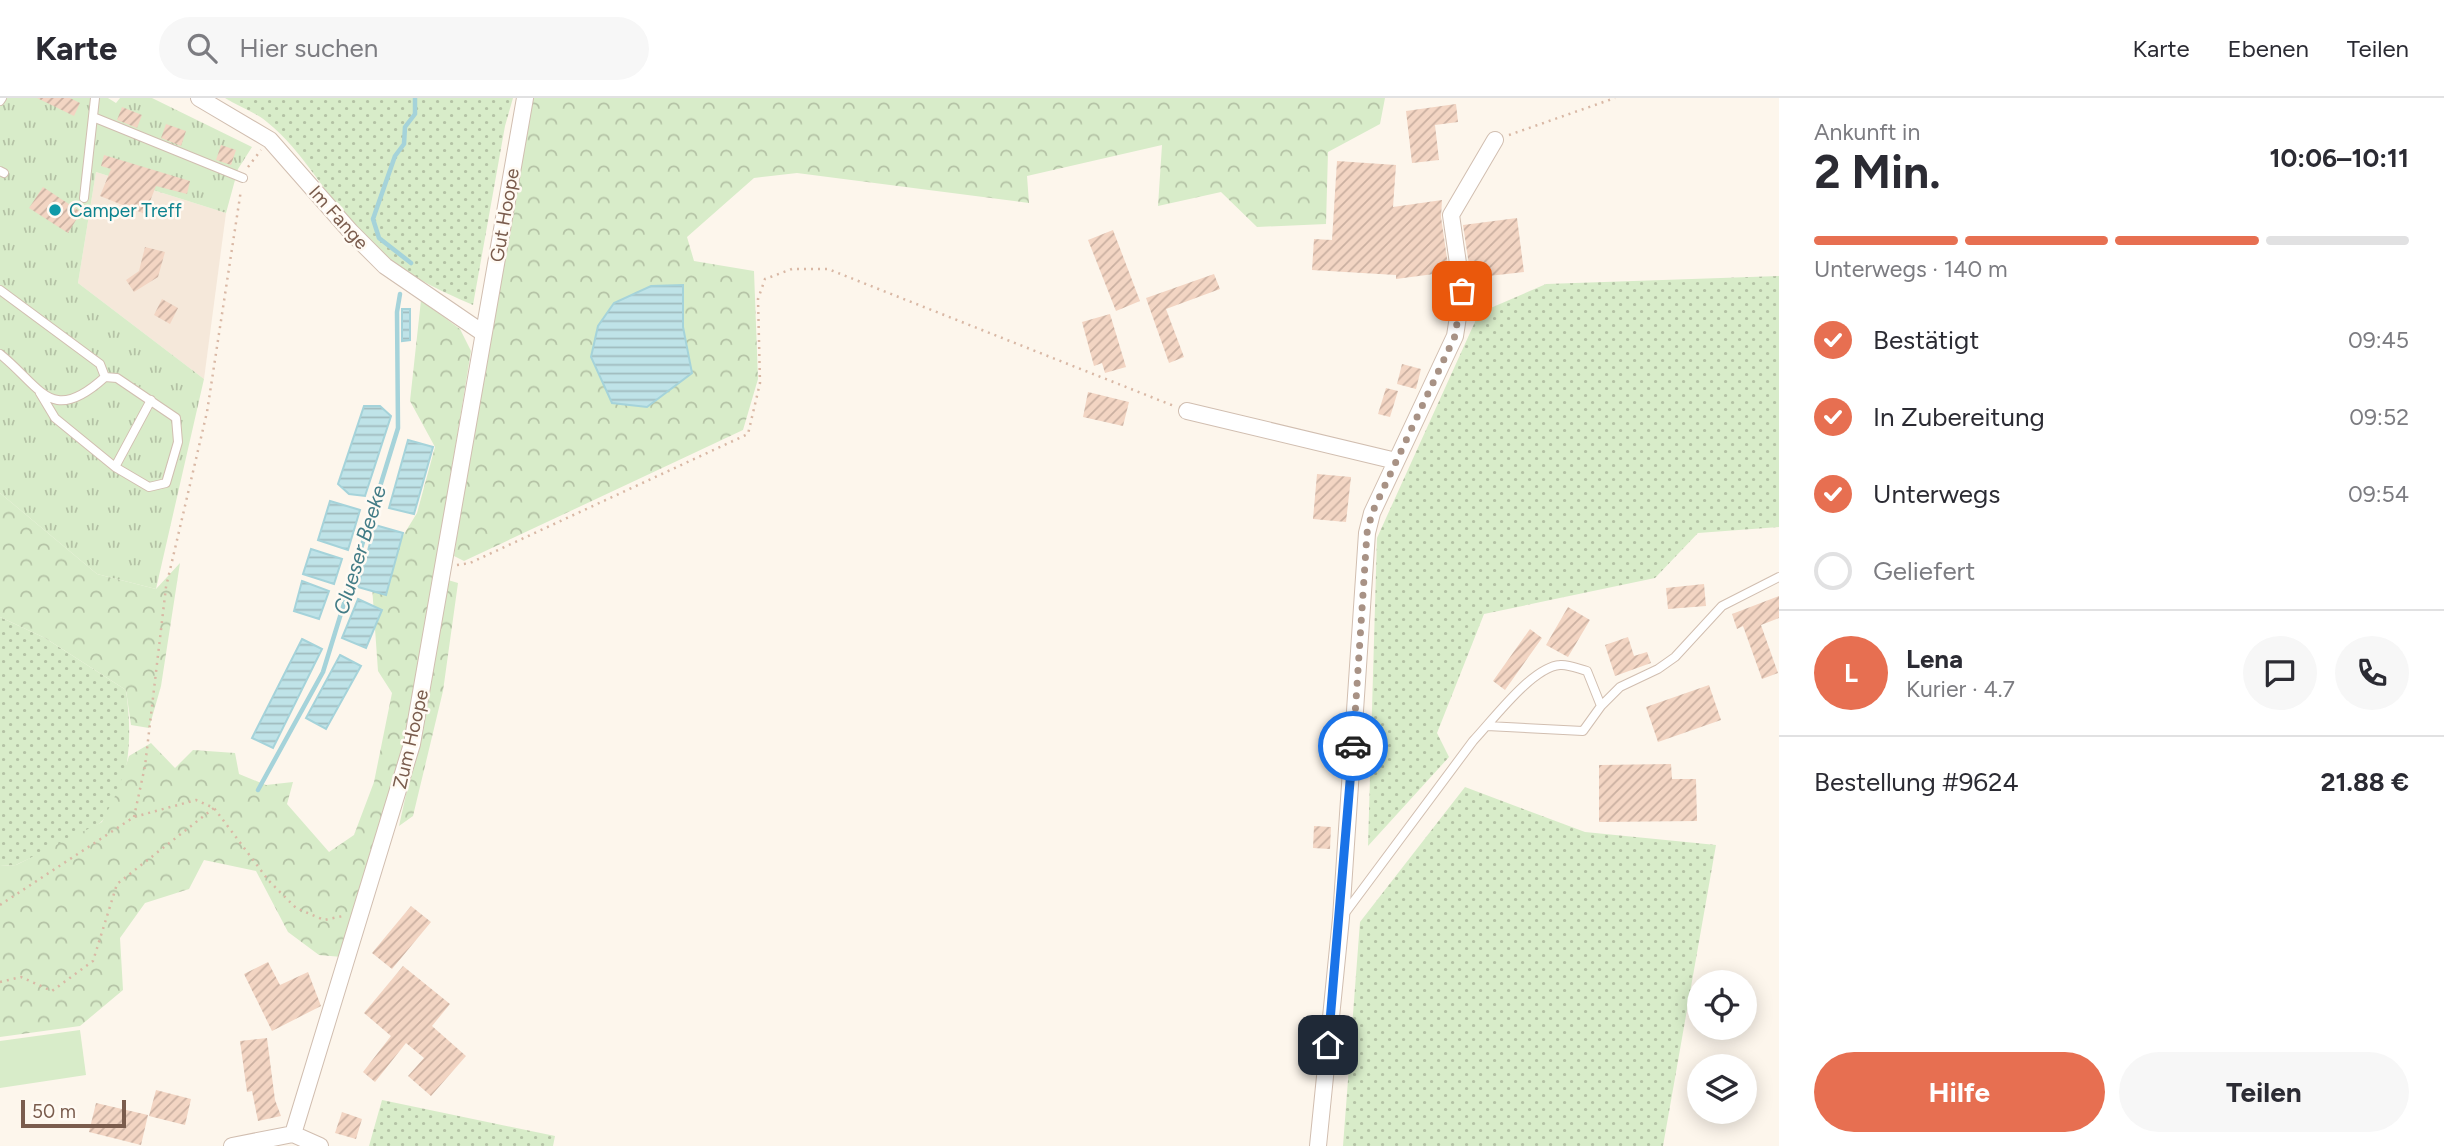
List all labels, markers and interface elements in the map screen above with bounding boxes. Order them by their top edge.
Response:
search box [159,17,649,80]
text: Karte [35,29,117,68]
icon: search [183,29,221,67]
text: Hier suchen [239,32,378,64]
text: Karte [2133,34,2190,63]
text: Ebenen [2228,34,2309,63]
text: Teilen [2347,34,2409,63]
text: Ankunft in [1814,118,1920,146]
text: 10:06–10:11 [2270,142,2409,174]
text: 2 Min. [1814,144,1941,200]
street label: Gut Hoope [485,166,524,264]
street label: Im Fange [304,181,373,254]
place label: Camper Treff [69,199,182,222]
marker: Camper Treff [47,202,63,218]
text: Unterwegs · 140 m [1814,255,2008,283]
pin [1432,261,1492,321]
icon: bag [1443,272,1481,310]
icon: check [1814,321,1852,359]
text: Bestätigt [1873,324,1979,356]
text: 09:45 [2348,326,2409,354]
icon: check [1814,398,1852,436]
text: In Zubereitung [1873,401,2045,433]
text: 09:52 [2349,403,2409,431]
icon: check [1814,475,1852,513]
text: Unterwegs [1873,478,2000,510]
text: 09:54 [2348,480,2409,508]
water label: Clueser Beeke [328,482,391,618]
text: Geliefert [1873,555,1975,587]
button: chat [2243,636,2317,710]
button: phone [2335,636,2409,710]
text: Lena [1906,643,1963,675]
text: L [1844,657,1858,689]
text: Kurier · 4.7 [1906,675,2015,703]
street label: Zum Hoope [388,687,433,791]
courier [1318,711,1388,781]
icon: car [1334,727,1372,765]
text: Bestellung #9624 [1814,766,2019,798]
text: 21.88 € [2320,766,2409,798]
map controls [1687,970,1757,1124]
button: locate [1687,970,1757,1040]
pin [1298,1015,1358,1075]
icon: home [1309,1026,1347,1064]
button: Hilfe [1814,1052,2105,1132]
button: Teilen [2119,1052,2409,1132]
button: layers [1687,1054,1757,1124]
scale bar [21,1097,126,1129]
text: 50 m [32,1100,76,1123]

